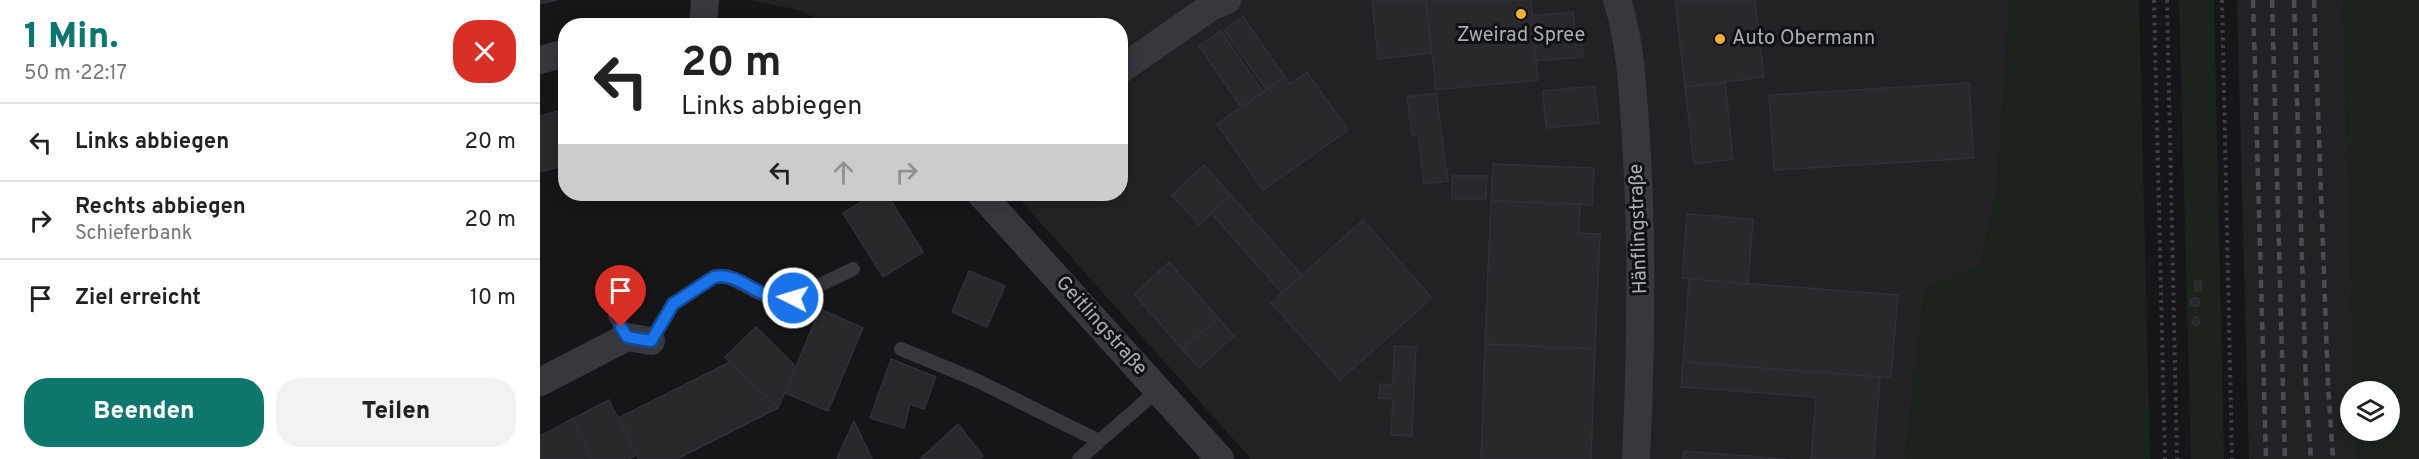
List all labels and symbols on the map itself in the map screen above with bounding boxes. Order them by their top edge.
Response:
marker: Zweirad Spree [1514,7,1528,21]
place label: Zweirad Spree [1457,23,1585,49]
place label: Auto Obermann [1732,26,1875,52]
marker: Auto Obermann [1713,32,1727,46]
street label: Hänflingstraße [1624,163,1654,295]
pin [595,265,646,327]
position arrow [761,266,825,330]
street label: Geitlingstraße [1049,271,1153,381]

